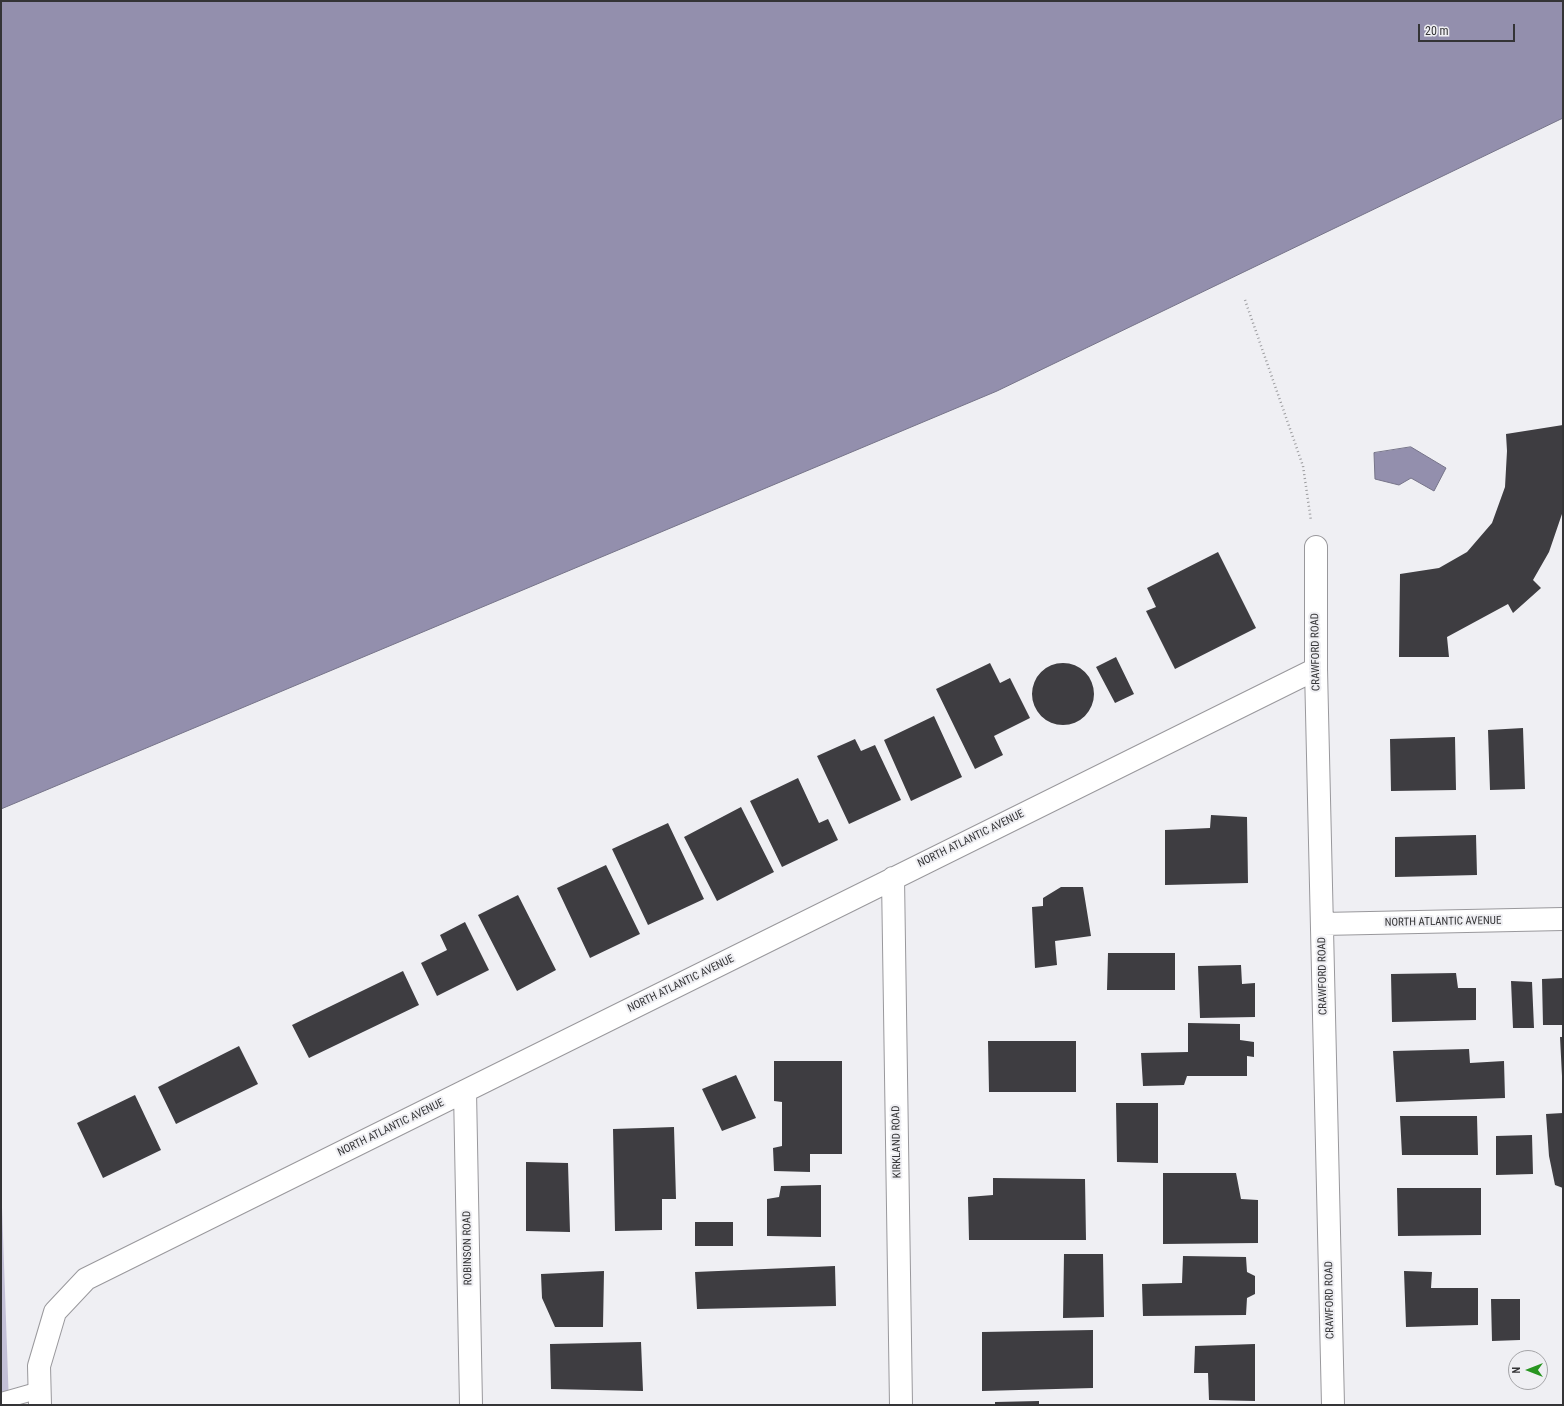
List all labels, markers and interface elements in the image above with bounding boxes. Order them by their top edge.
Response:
scale bar [1420,16,1517,42]
text: 20 m [1425,24,1449,38]
street label: CRAWFORD ROAD [1309,613,1323,691]
street label: NORTH ATLANTIC AVENUE [916,807,1026,871]
street label: NORTH ATLANTIC AVENUE [1384,914,1502,930]
street label: CRAWFORD ROAD [1316,937,1330,1015]
street label: NORTH ATLANTIC AVENUE [626,952,736,1016]
street label: NORTH ATLANTIC AVENUE [336,1096,446,1160]
street label: KIRKLAND ROAD [890,1105,904,1179]
street label: ROBINSON ROAD [461,1211,475,1285]
street label: CRAWFORD ROAD [1323,1261,1337,1339]
north arrow [1508,1350,1548,1390]
text: N [1510,1367,1523,1373]

